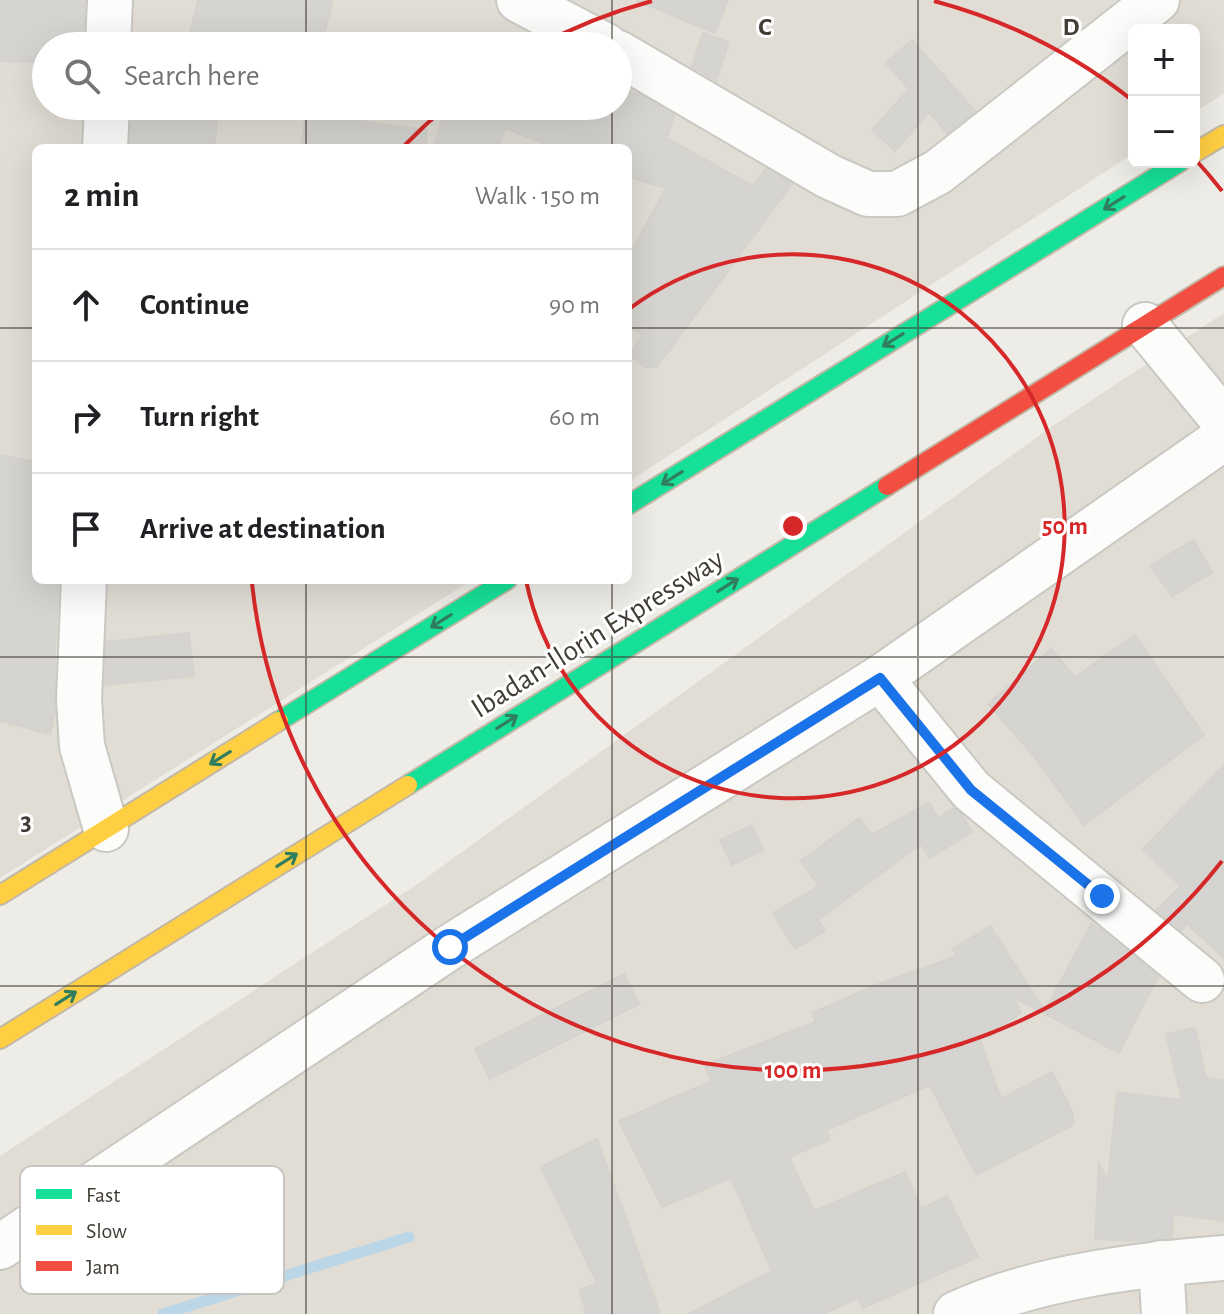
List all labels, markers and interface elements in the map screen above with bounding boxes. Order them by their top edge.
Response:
text: C [758,14,772,40]
text: D [1062,14,1080,40]
map controls [1128,24,1200,168]
button: + [1128,24,1200,96]
search box [32,32,632,120]
icon: search [60,54,104,98]
text: Search here [124,61,260,91]
button: − [1128,96,1200,168]
text: 2 min [64,179,139,213]
text: Walk · 150 m [475,183,600,209]
one-way arrow [1103,195,1125,212]
icon: ahead [64,283,108,327]
text: Continue [140,290,249,320]
text: 90 m [549,292,600,318]
one-way arrow [882,333,905,349]
icon: right [64,395,108,439]
text: Turn right [140,402,259,432]
text: 60 m [549,404,600,430]
one-way arrow [661,470,684,486]
icon: arrive [64,507,108,551]
centre of rings [779,512,807,540]
text: Arrive at destination [140,514,386,544]
text: 50 m [1042,515,1088,539]
street label: Ibadan-Ilorin Expressway [466,544,729,724]
one-way arrow [716,576,739,592]
one-way arrow [430,614,453,630]
one-way arrow [495,714,518,730]
one-way arrow [209,751,232,767]
text: 3 [20,809,32,835]
one-way arrow [275,852,298,868]
route end [1084,878,1120,914]
route start [432,929,468,965]
one-way arrow [54,989,77,1005]
text: 100 m [765,1059,821,1083]
legend [20,1166,284,1294]
text: Fast [86,1184,120,1206]
text: Slow [86,1220,127,1242]
text: Jam [86,1256,120,1278]

